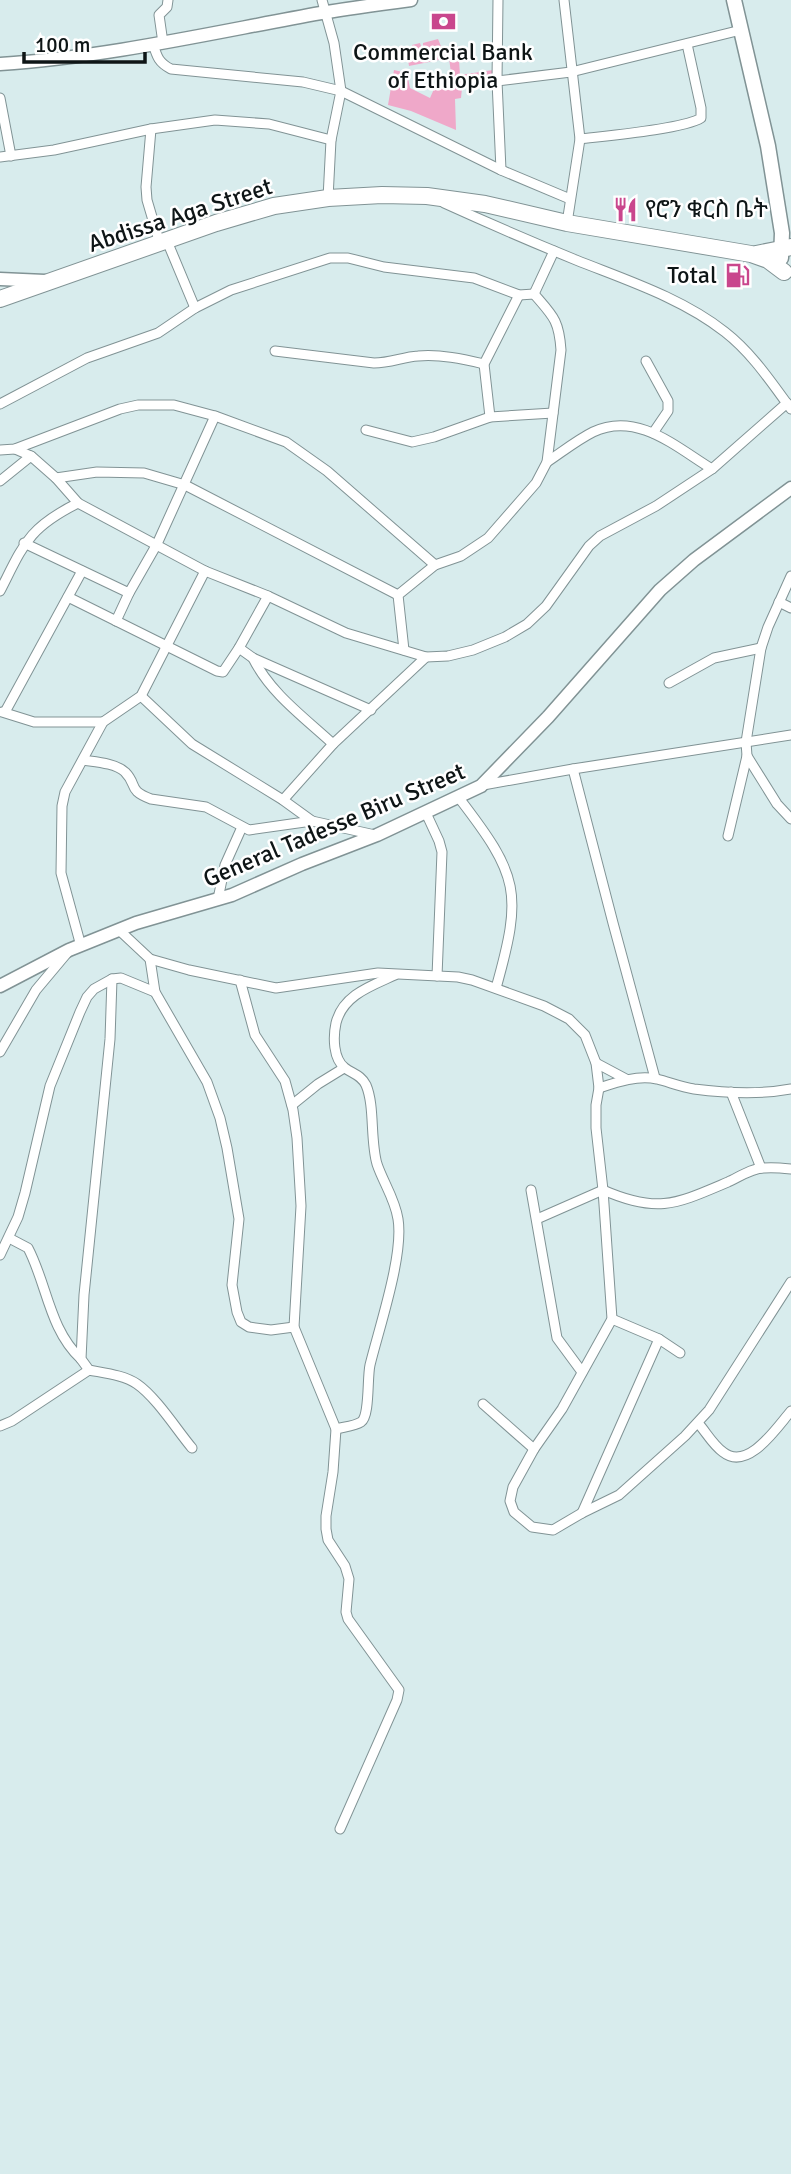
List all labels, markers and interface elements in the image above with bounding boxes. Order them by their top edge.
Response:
bank icon: Commercial Bank of Ethiopia [429,7,457,35]
scale bar [24,21,145,65]
text: 100 m [35,32,90,58]
place label: Commercial Bank of Ethiopia [353,37,533,95]
street label: Abdissa Aga Street [84,171,276,259]
place label: የሮን ቁርስ ቤት [645,194,768,224]
restaurant icon: የሮን ቁርስ ቤት [611,195,639,223]
place label: Total [667,260,717,290]
fuel station icon: Total [723,261,751,289]
street label: General Tadesse Biru Street [199,756,469,894]

